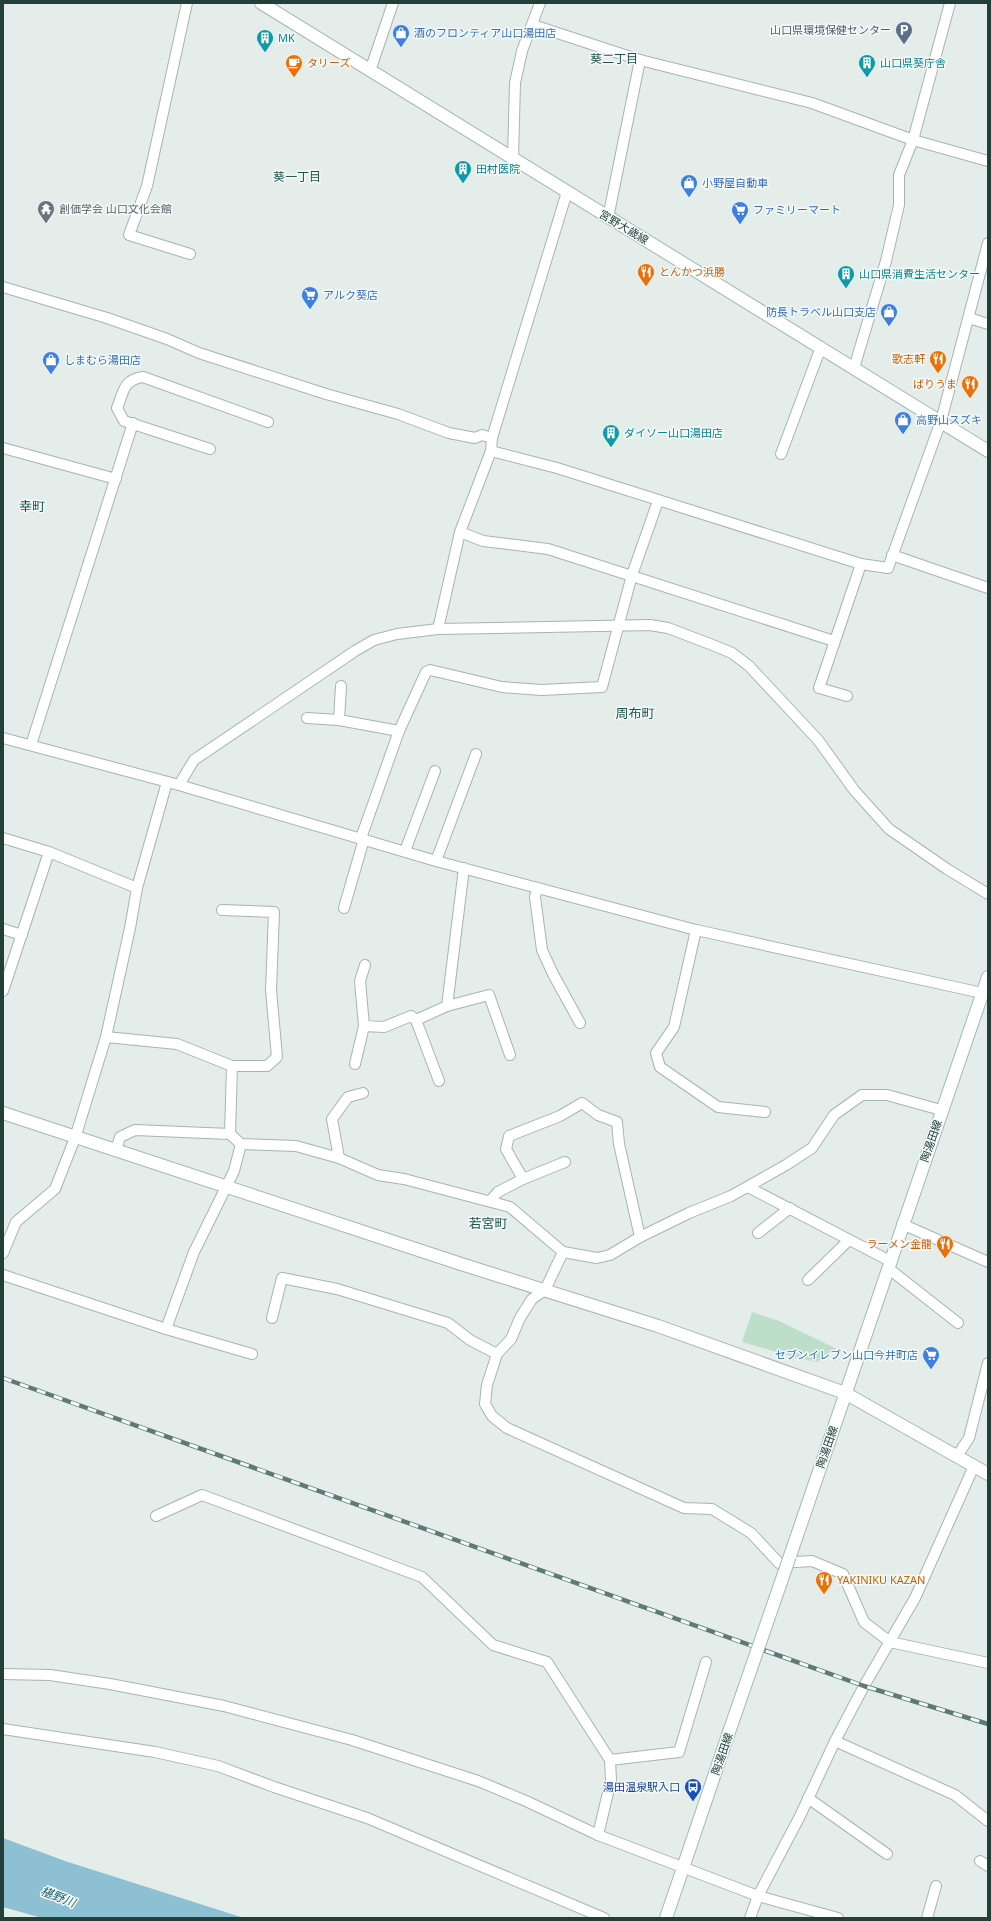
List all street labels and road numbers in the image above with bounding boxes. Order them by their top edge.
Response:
street label: 宮野大歳線 [597,206,652,247]
street label: 陶湯田線 [916,1118,945,1164]
street label: 陶湯田線 [812,1424,841,1470]
street label: 陶湯田線 [707,1731,736,1777]

